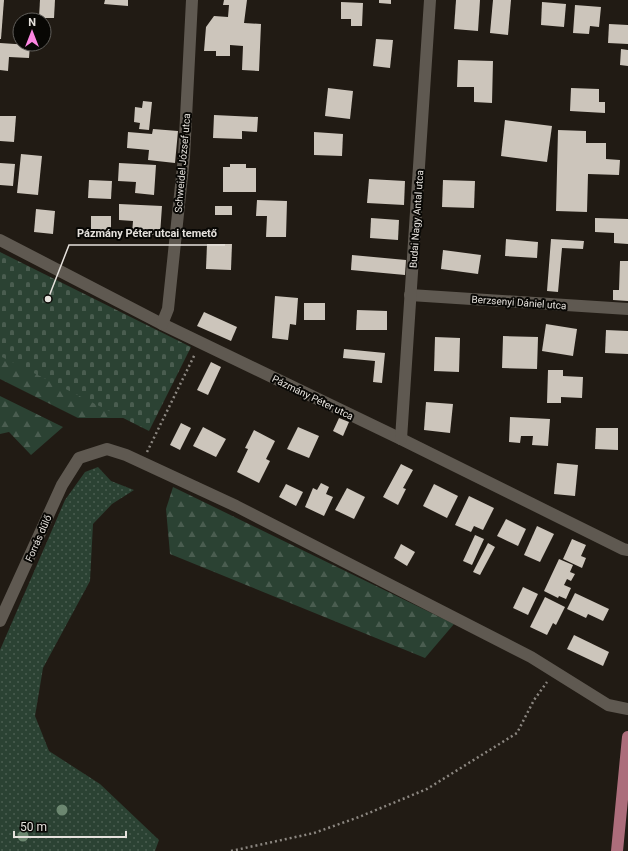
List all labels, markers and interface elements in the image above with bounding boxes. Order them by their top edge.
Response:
north arrow [12,12,52,52]
text: N [28,16,36,29]
street label: Schweidel József utca [173,113,192,213]
street label: Budai Nagy Antal utca [408,170,425,268]
callout: Pázmány Péter utcai temető [69,222,225,245]
text: Pázmány Péter utcai temető [77,227,217,240]
street label: Berzsenyi Dániel utca [471,294,567,311]
street label: Pázmány Péter utca [270,373,355,422]
street label: Forrás dűlő [23,513,54,563]
scale bar [14,813,126,839]
text: 50 m [20,820,47,834]

